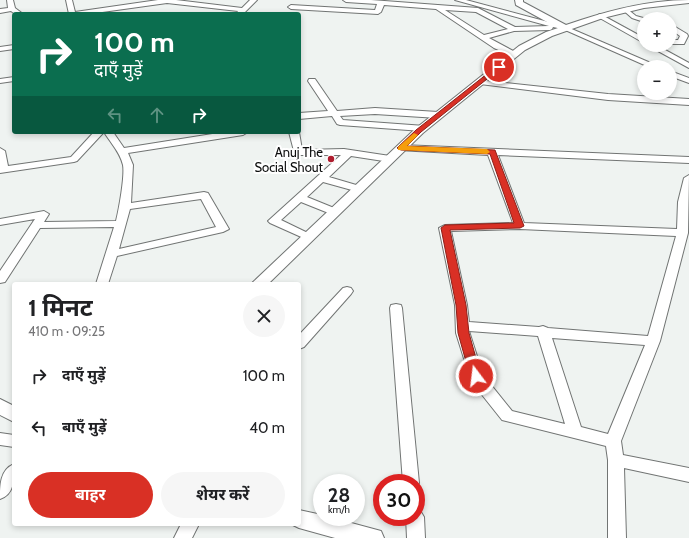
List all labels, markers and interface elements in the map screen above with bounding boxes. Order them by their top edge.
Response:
map controls [637,12,677,100]
button: + [637,12,677,52]
text: 100 m [94,25,175,59]
icon: right [28,28,80,80]
pin [482,50,516,84]
icon: arrive [488,56,510,78]
text: दाएँ मुड़ें [94,59,143,81]
button: − [637,60,677,100]
icon: left [104,104,126,126]
icon: ahead [146,104,168,126]
icon: right [188,104,210,126]
place label: Anuj The Social Shout [254,144,324,175]
marker: Anuj The Social Shout [326,154,336,164]
text: 1 मिनट [28,293,93,322]
button: close [243,295,285,337]
text: 410 m · 09:25 [28,323,105,339]
position arrow [455,355,497,397]
icon: right [28,365,50,387]
text: दाएँ मुड़ें [62,366,106,384]
text: 100 m [243,367,285,385]
icon: left [28,417,50,439]
text: बाएँ मुड़ें [62,418,107,436]
text: 40 m [249,419,285,437]
button: बाहर [28,472,153,518]
button: शेयर करें [161,472,285,518]
speed limit sign: 30 [373,474,425,526]
text: 28 [328,483,350,507]
text: km/h [328,503,350,516]

